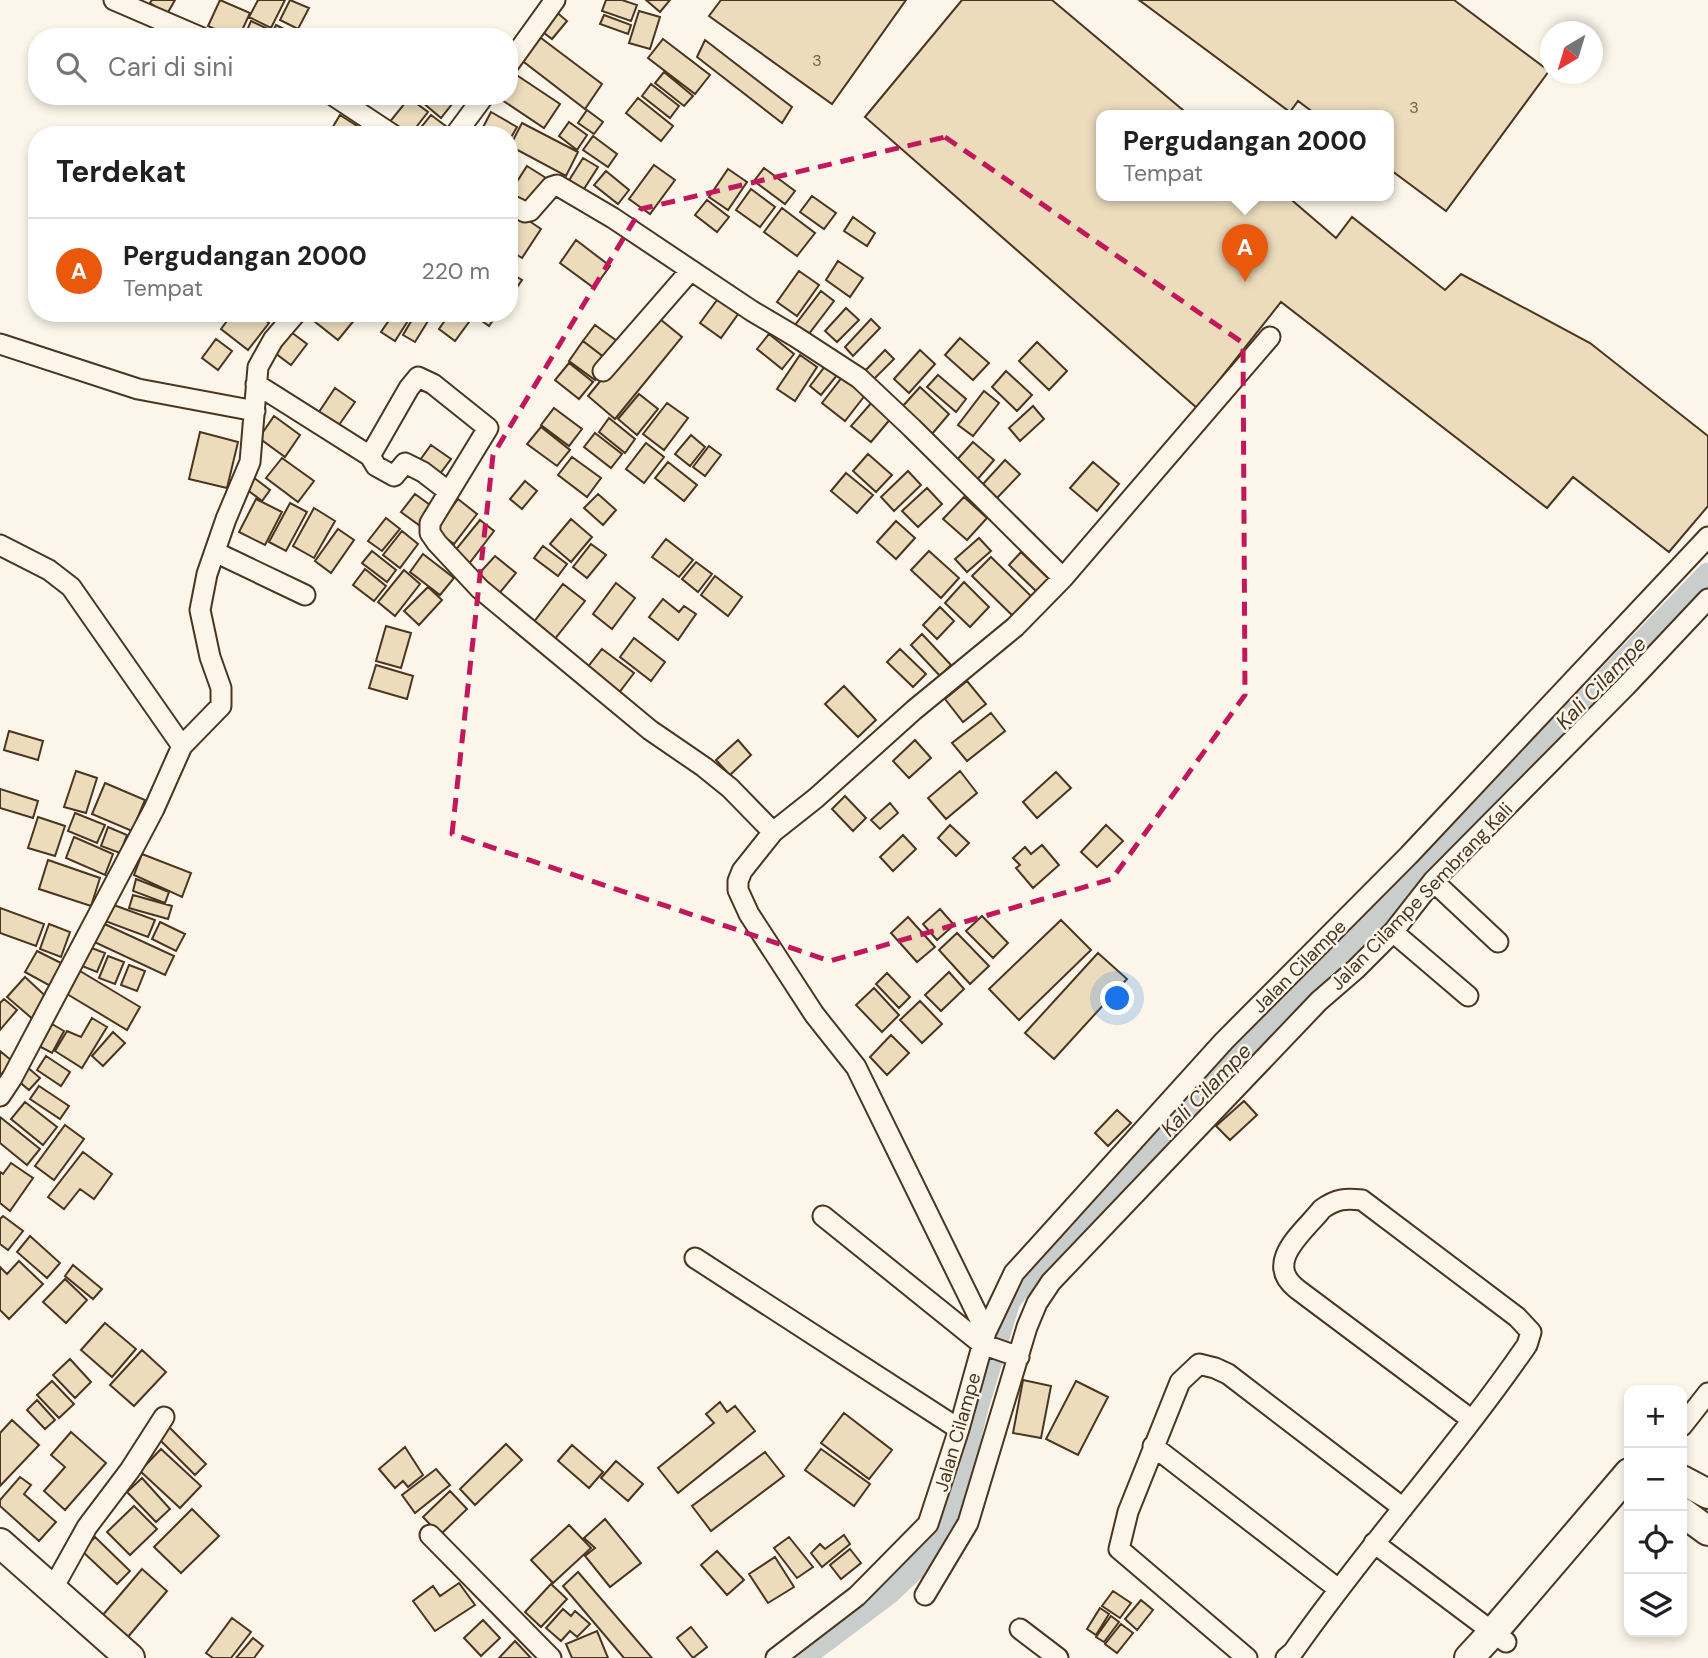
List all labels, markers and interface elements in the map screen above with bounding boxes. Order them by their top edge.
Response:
north arrow [1540,21,1603,84]
search box [28,28,518,105]
icon: search [52,48,90,86]
text: Cari di sini [108,50,233,84]
house number: 3 [812,50,822,71]
house number: 3 [1409,97,1419,118]
popup [1096,110,1394,201]
text: Pergudangan 2000 [1123,124,1367,158]
text: Terdekat [56,152,186,191]
text: Tempat [1123,158,1203,188]
pin: A [1222,224,1268,282]
text: Pergudangan 2000 [123,239,367,273]
text: A [71,256,87,286]
text: 220 m [421,256,490,286]
text: Tempat [123,273,203,303]
water label: Kali Cilampe [1550,630,1652,736]
street label: Jalan Cilampe Sembrang Kali [1325,797,1518,996]
street label: Jalan Cilampe [1247,914,1352,1019]
your location [1100,981,1134,1015]
water label: Kali Cilampe [1155,1037,1257,1143]
street label: Jalan Cilampe [929,1370,986,1495]
map controls [1624,1385,1687,1637]
button: + [1624,1385,1687,1448]
button: − [1624,1448,1687,1511]
button: locate [1624,1511,1687,1574]
button: layers [1624,1574,1687,1637]

